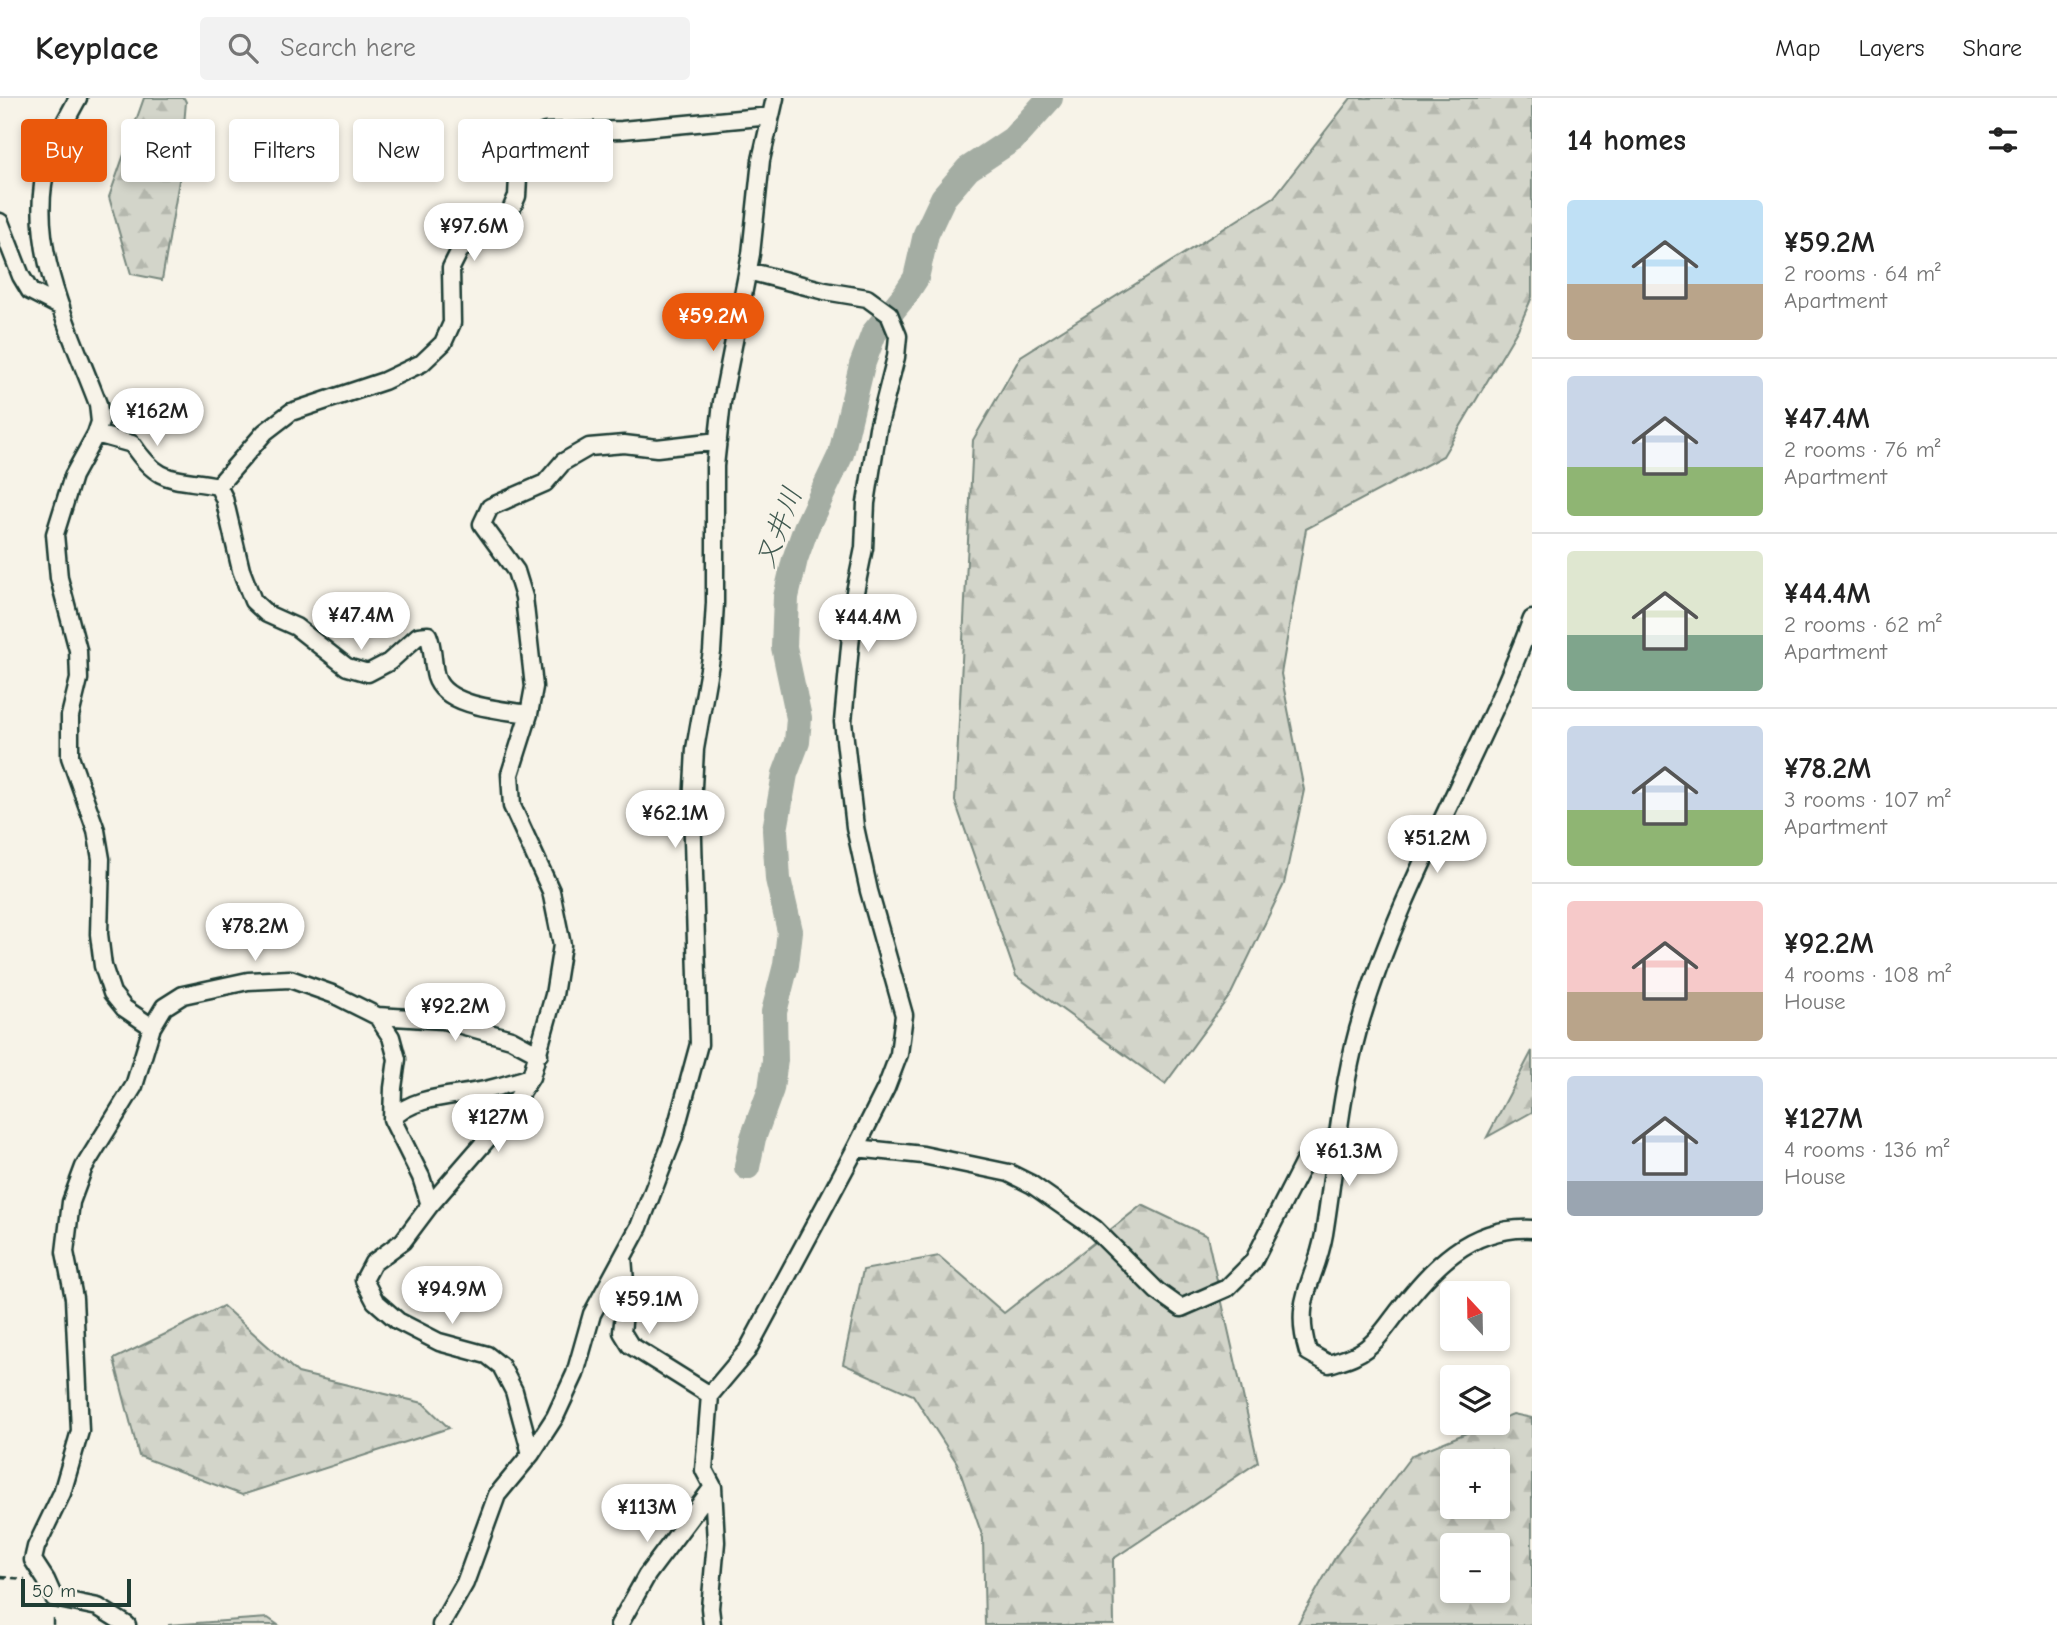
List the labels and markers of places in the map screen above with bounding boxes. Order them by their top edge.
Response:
pin: ¥97.6M [417,204,531,263]
pin: ¥59.2M [656,294,770,353]
pin: ¥162M [108,388,206,448]
pin: ¥47.4M [304,592,418,652]
pin: ¥44.4M [811,594,925,654]
pin: ¥62.1M [618,790,732,850]
pin: ¥51.2M [1380,816,1494,875]
pin: ¥78.2M [198,904,312,963]
pin: ¥92.2M [398,984,512,1043]
pin: ¥127M [449,1094,547,1154]
pin: ¥61.3M [1292,1128,1406,1188]
pin: ¥94.9M [395,1266,509,1326]
pin: ¥59.1M [592,1276,706,1336]
pin: ¥113M [598,1484,696,1544]

